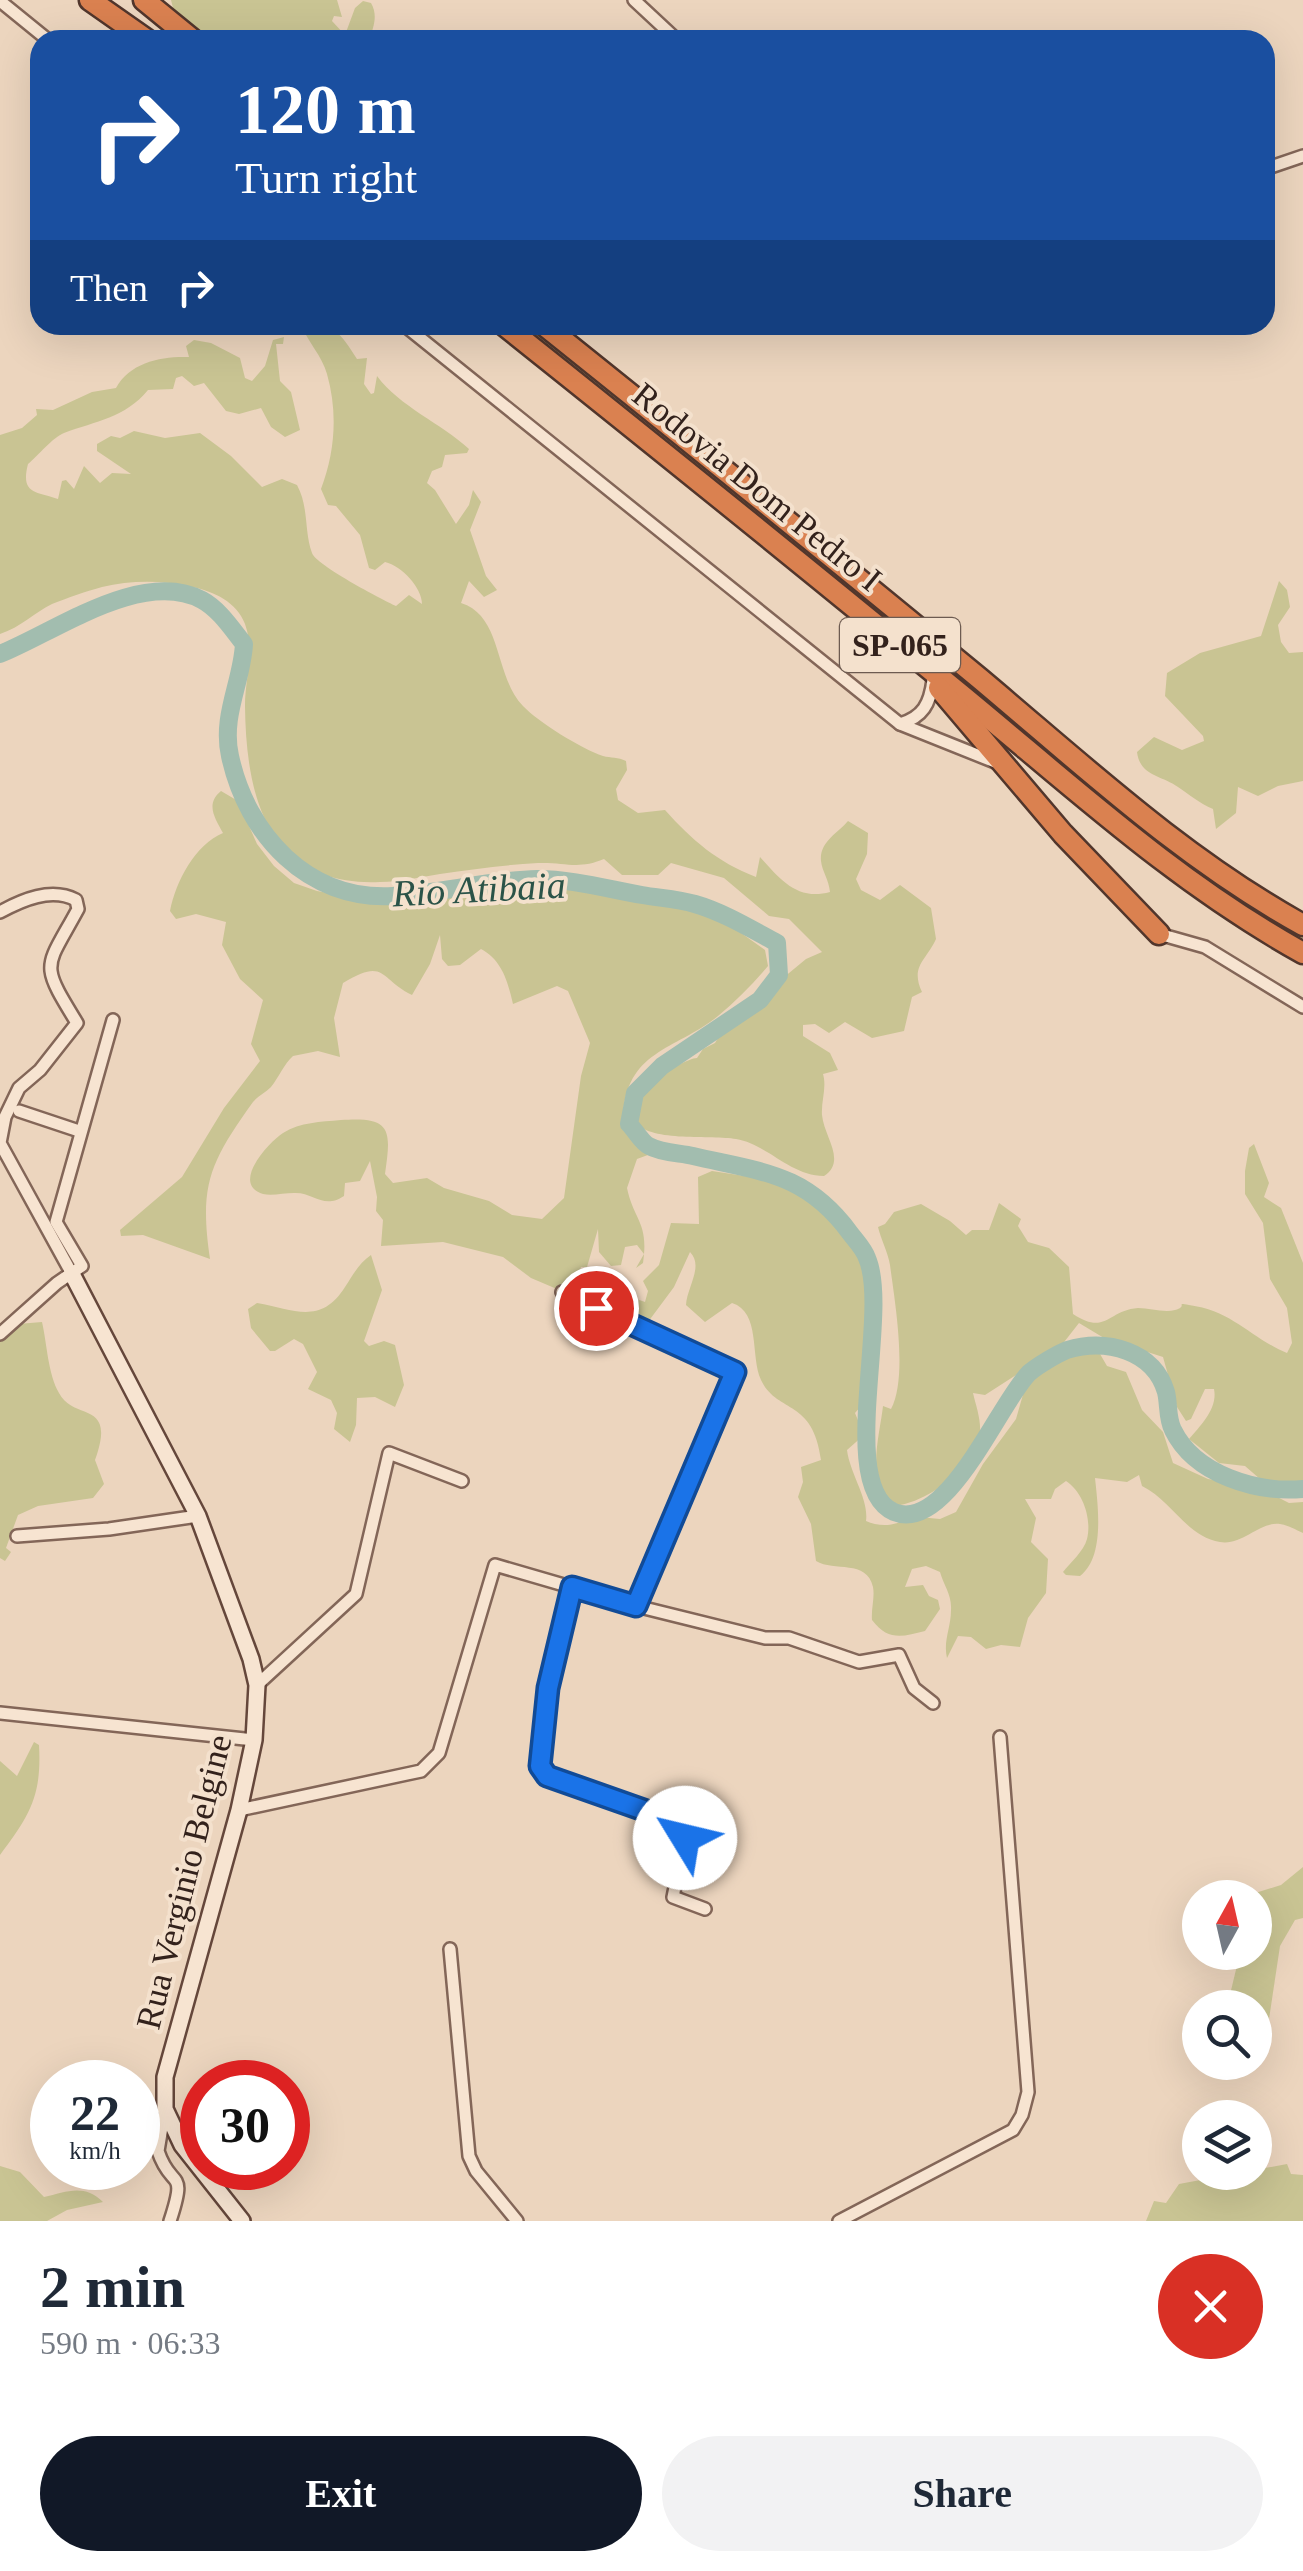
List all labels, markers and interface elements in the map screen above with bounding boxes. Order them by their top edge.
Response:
icon: right [70,70,200,200]
text: 120 m [235,71,416,148]
text: Turn right [235,153,417,203]
icon: right [168,260,223,315]
text: Then [70,267,148,309]
street label: Rodovia Dom Pedro I [625,375,889,599]
road number: SP-065 [840,618,960,672]
water label: Rio Atibaia [390,863,567,915]
pin [554,1266,639,1351]
icon: arrive [569,1281,624,1336]
street label: Rua Verginio Belgine [129,1731,239,2033]
position arrow [633,1786,737,1890]
north arrow [1182,1880,1272,1970]
map controls [1182,1880,1272,2190]
button: search [1182,1990,1272,2080]
speed limit sign: 30 [180,2060,310,2190]
text: 22 [70,2085,120,2141]
button: layers [1182,2100,1272,2190]
text: km/h [69,2137,121,2164]
text: 2 min [40,2254,185,2320]
button: close [1158,2254,1263,2359]
text: 590 m · 06:33 [40,2325,220,2361]
button: Exit [40,2436,642,2551]
button: Share [662,2436,1263,2551]

